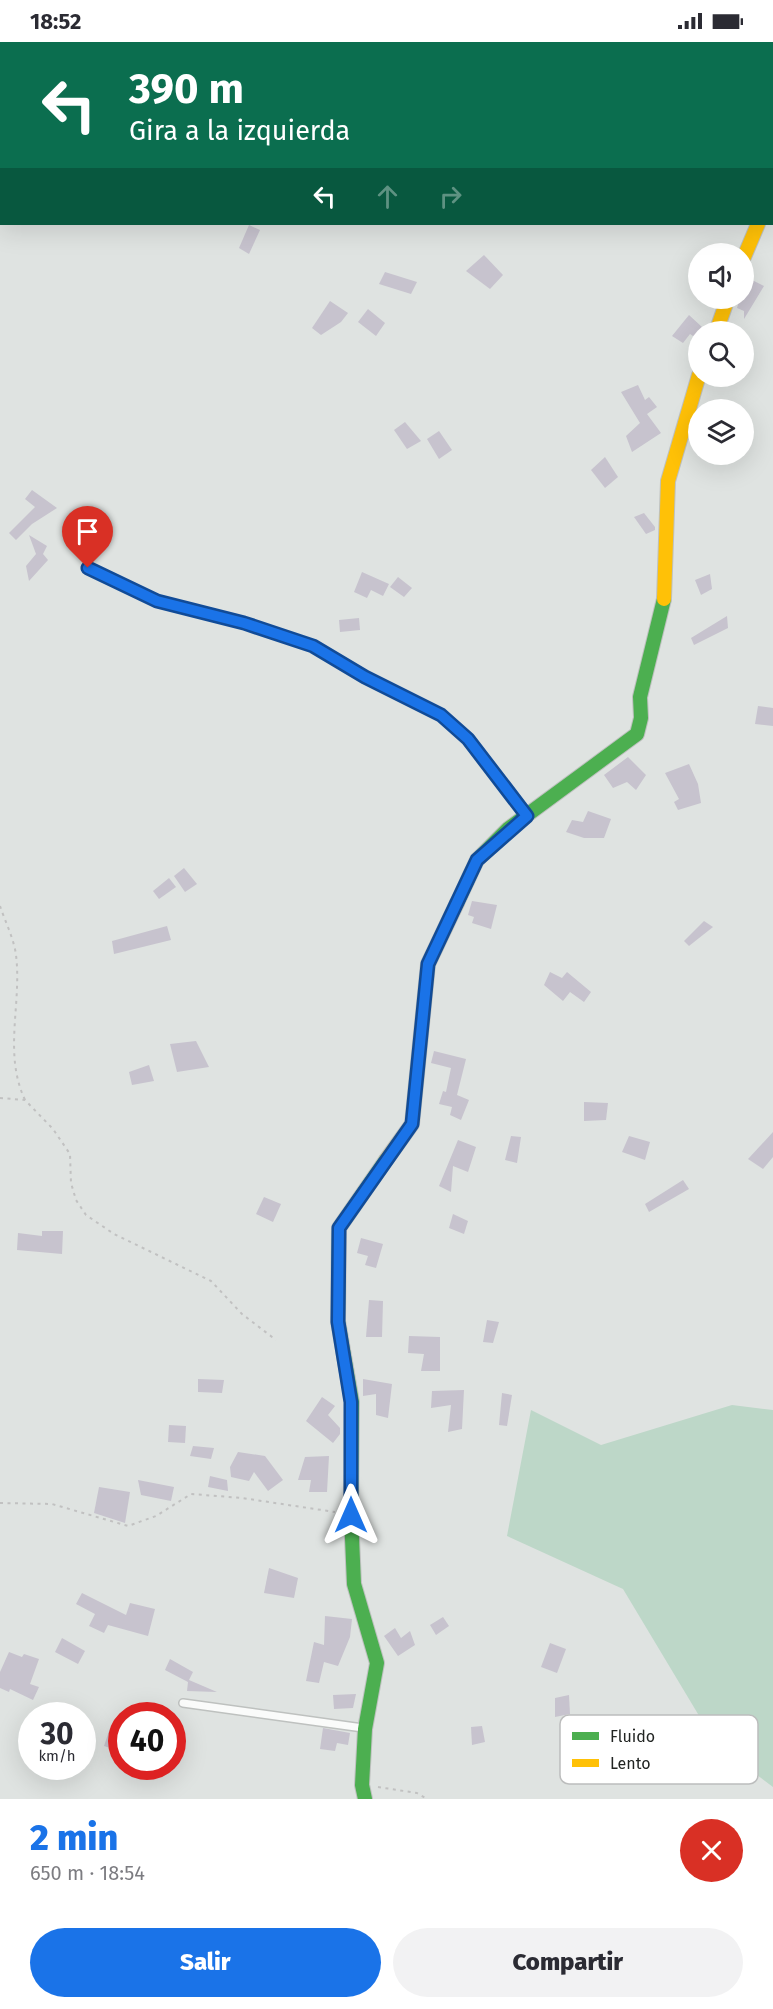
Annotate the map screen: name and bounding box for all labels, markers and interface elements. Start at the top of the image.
text: 18:52 [30,8,81,35]
text: 390 m [129,64,244,114]
icon: left [30,66,108,144]
text: Gira a la izquierda [129,115,350,147]
icon: left [308,180,341,213]
icon: ahead [371,180,404,213]
icon: right [434,180,467,213]
map controls [688,243,754,465]
button: sound [688,243,754,309]
button: search [688,321,754,387]
button: layers [688,399,754,465]
pin [62,506,113,568]
icon: arrive [71,515,104,548]
position arrow [319,1483,383,1547]
speed limit sign: 40 [108,1702,186,1780]
legend [560,1715,758,1784]
text: 30 [40,1716,74,1752]
text: Fluido [610,1727,655,1746]
text: km/h [38,1747,76,1765]
text: Lento [610,1754,651,1773]
text: 2 min [30,1816,118,1860]
button: close [680,1819,743,1882]
text: 650 m · 18:54 [30,1861,145,1885]
button: Salir [30,1928,381,1997]
button: Compartir [393,1928,743,1997]

